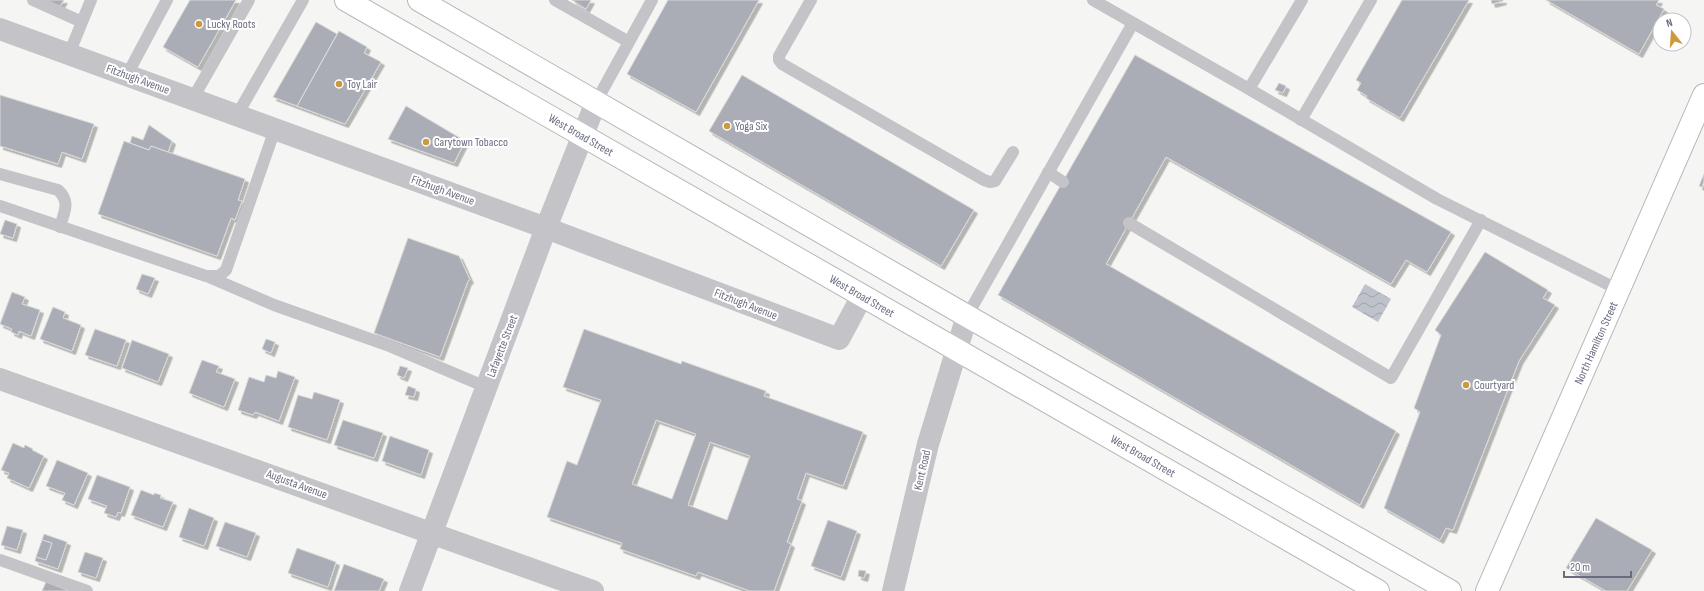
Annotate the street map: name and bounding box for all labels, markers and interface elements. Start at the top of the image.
north arrow [1652,12,1692,52]
text: N [1665,16,1674,30]
place label: Lucky Roots [207,17,256,32]
marker: Lucky Roots [194,19,204,29]
street label: Fitzhugh Avenue [104,61,172,98]
place label: Toy Lair [347,77,378,92]
marker: Toy Lair [334,79,344,89]
street label: West Broad Street [546,111,616,160]
place label: Yoga Six [735,119,768,134]
marker: Yoga Six [722,121,732,131]
place label: Carytown Tobacco [434,135,508,150]
marker: Carytown Tobacco [421,137,431,147]
street label: Fitzhugh Avenue [409,172,477,209]
street label: West Broad Street [827,272,897,321]
street label: Fitzhugh Avenue [712,286,780,323]
street label: North Hamilton Street [1571,299,1622,387]
street label: Lafayette Street [484,313,521,379]
place label: Courtyard [1474,378,1514,393]
marker: Courtyard [1461,380,1471,390]
street label: West Broad Street [1108,432,1178,481]
street label: Kent Road [911,449,934,492]
street label: Augusta Avenue [263,466,330,502]
scale bar [1564,553,1631,579]
text: 20 m [1570,560,1590,575]

